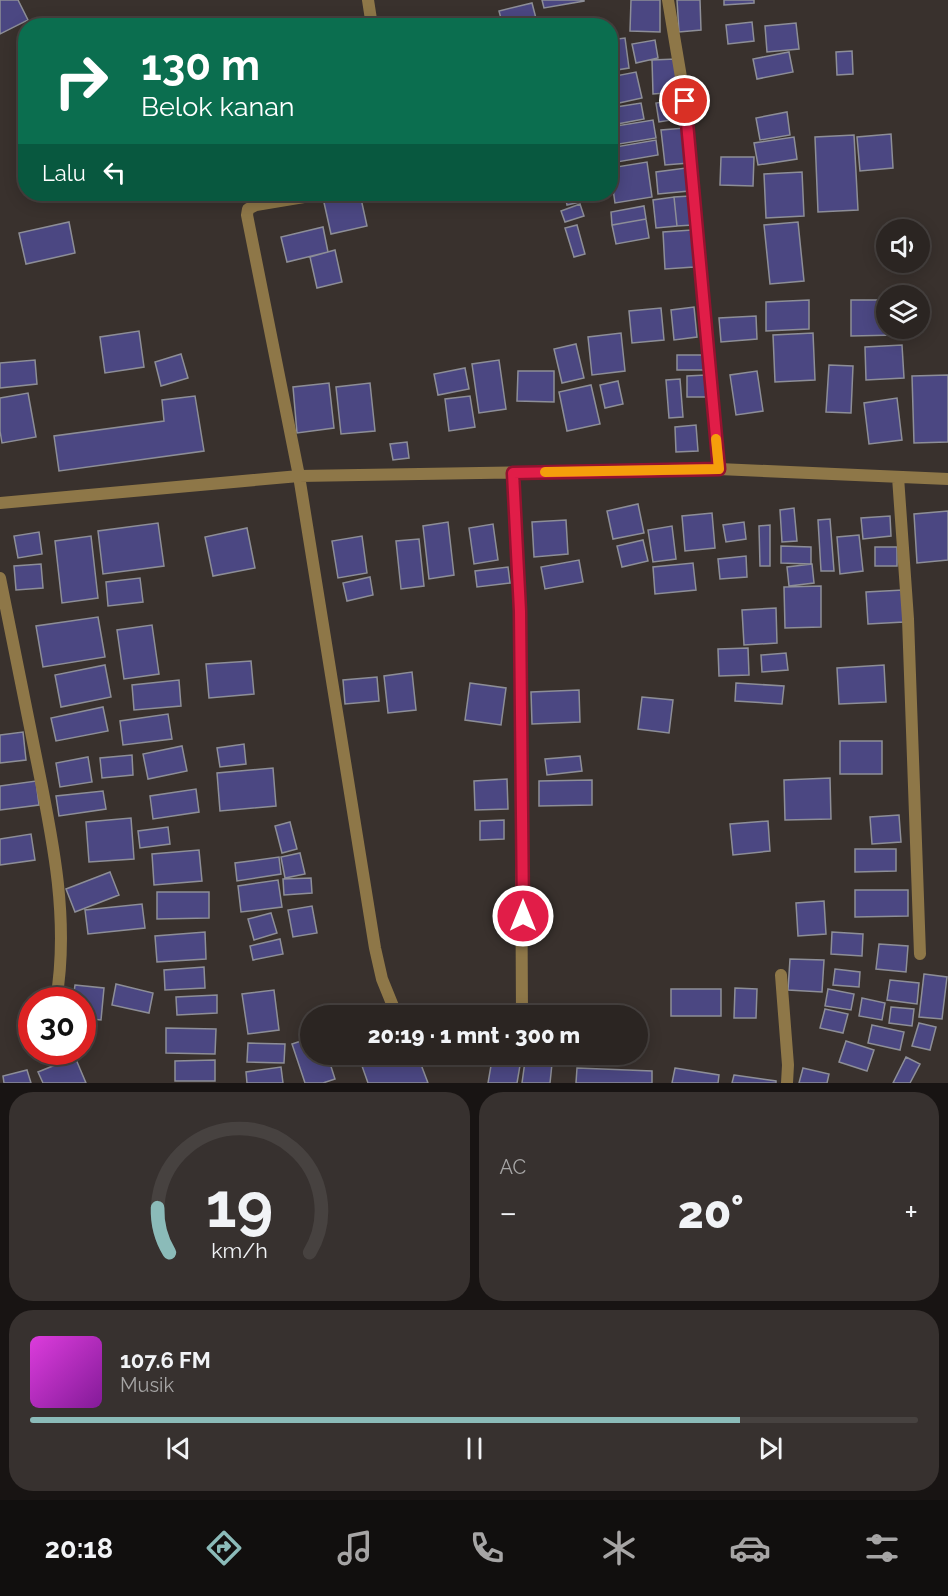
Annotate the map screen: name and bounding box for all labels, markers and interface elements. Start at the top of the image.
text: 130 m [141,41,260,90]
icon: right [42,42,120,120]
pin [659,75,710,126]
icon: arrive [668,84,701,117]
text: Belok kanan [141,91,295,122]
icon: left [98,156,131,189]
text: Lalu [42,160,86,186]
map controls [876,219,930,339]
button: sound [876,219,930,273]
button: layers [876,285,930,339]
position arrow [491,884,555,948]
speed limit sign: 30 [18,987,96,1065]
text: 20:19 · 1 mnt · 300 m [368,1022,580,1048]
text: AC [500,1155,526,1179]
text: 19 [205,1168,273,1242]
text: 20° [678,1186,744,1239]
text: − [500,1193,517,1232]
text: + [904,1193,918,1232]
text: km/h [211,1239,268,1264]
text: 107.6 FM [120,1347,211,1373]
text: Musik [120,1373,174,1397]
icon: previous [162,1432,195,1465]
icon: pause [458,1432,491,1465]
icon: next [754,1432,787,1465]
icon: directions [203,1527,245,1569]
icon: music [334,1527,376,1569]
icon: phone [466,1527,508,1569]
icon: climate [598,1527,640,1569]
icon: car [729,1527,771,1569]
icon: filters [861,1527,903,1569]
text: 20:18 [45,1533,113,1564]

